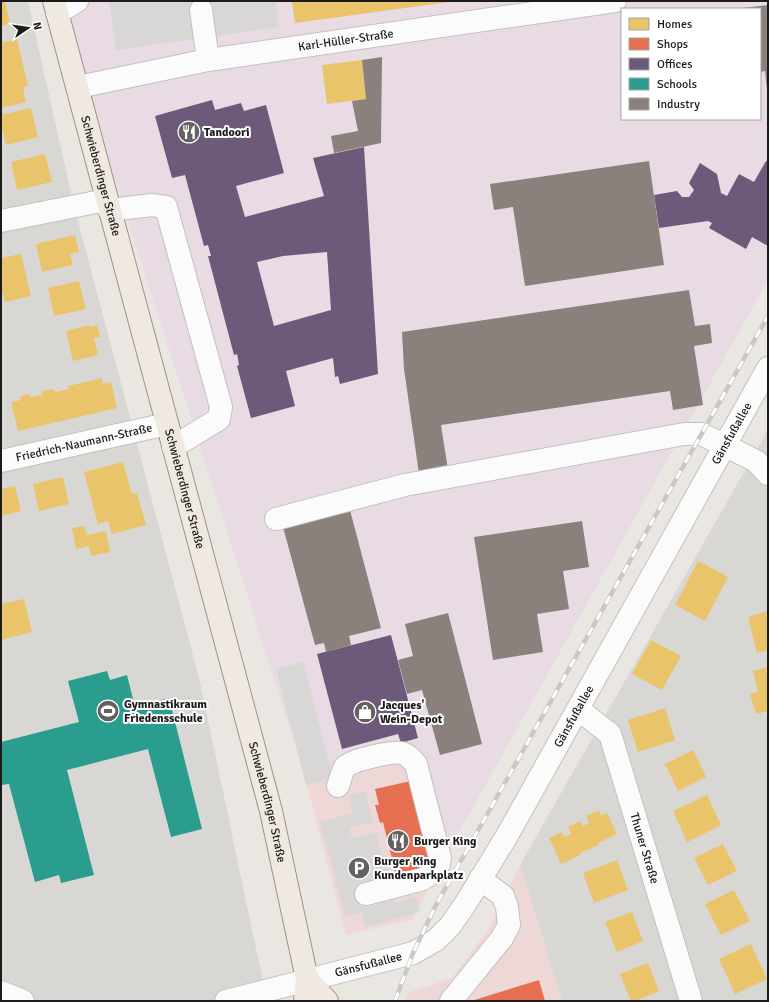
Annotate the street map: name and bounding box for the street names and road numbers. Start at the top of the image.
street label: Karl-Hüller-Straße [297,26,395,55]
street label: Schwieberdinger Straße [77,114,124,238]
street label: Gänsfußallee [709,400,755,467]
street label: Friedrich-Naumann-Straße [14,421,154,465]
street label: Schwieberdinger Straße [161,427,207,551]
street label: Gänsfußallee [551,683,597,750]
street label: Schwieberdinger Straße [245,740,289,864]
street label: Thuner Straße [626,811,662,886]
street label: Gänsfußallee [333,949,404,981]

